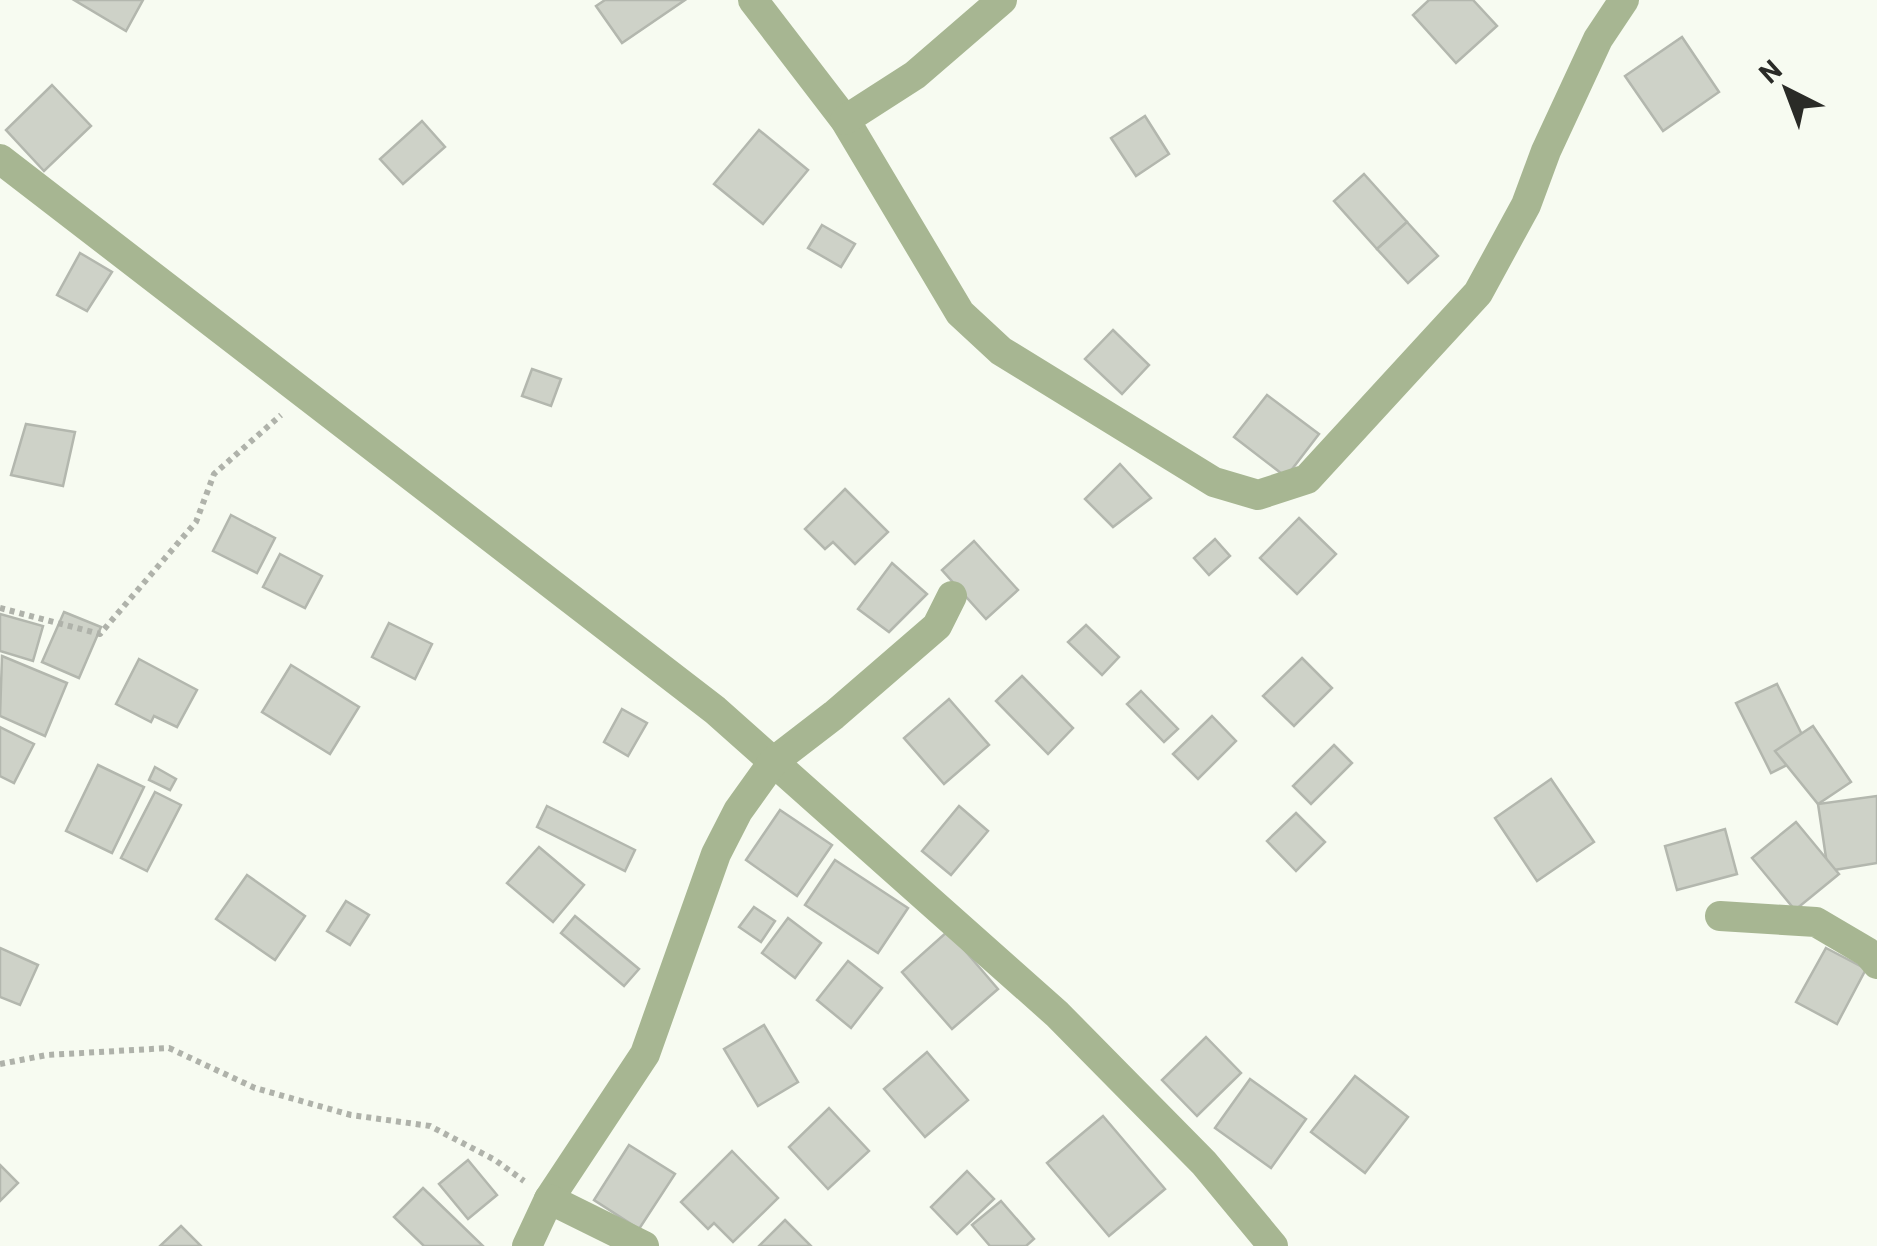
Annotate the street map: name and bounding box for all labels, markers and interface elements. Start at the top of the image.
north arrow [1737,40,1837,140]
text: N [1751,52,1788,90]

